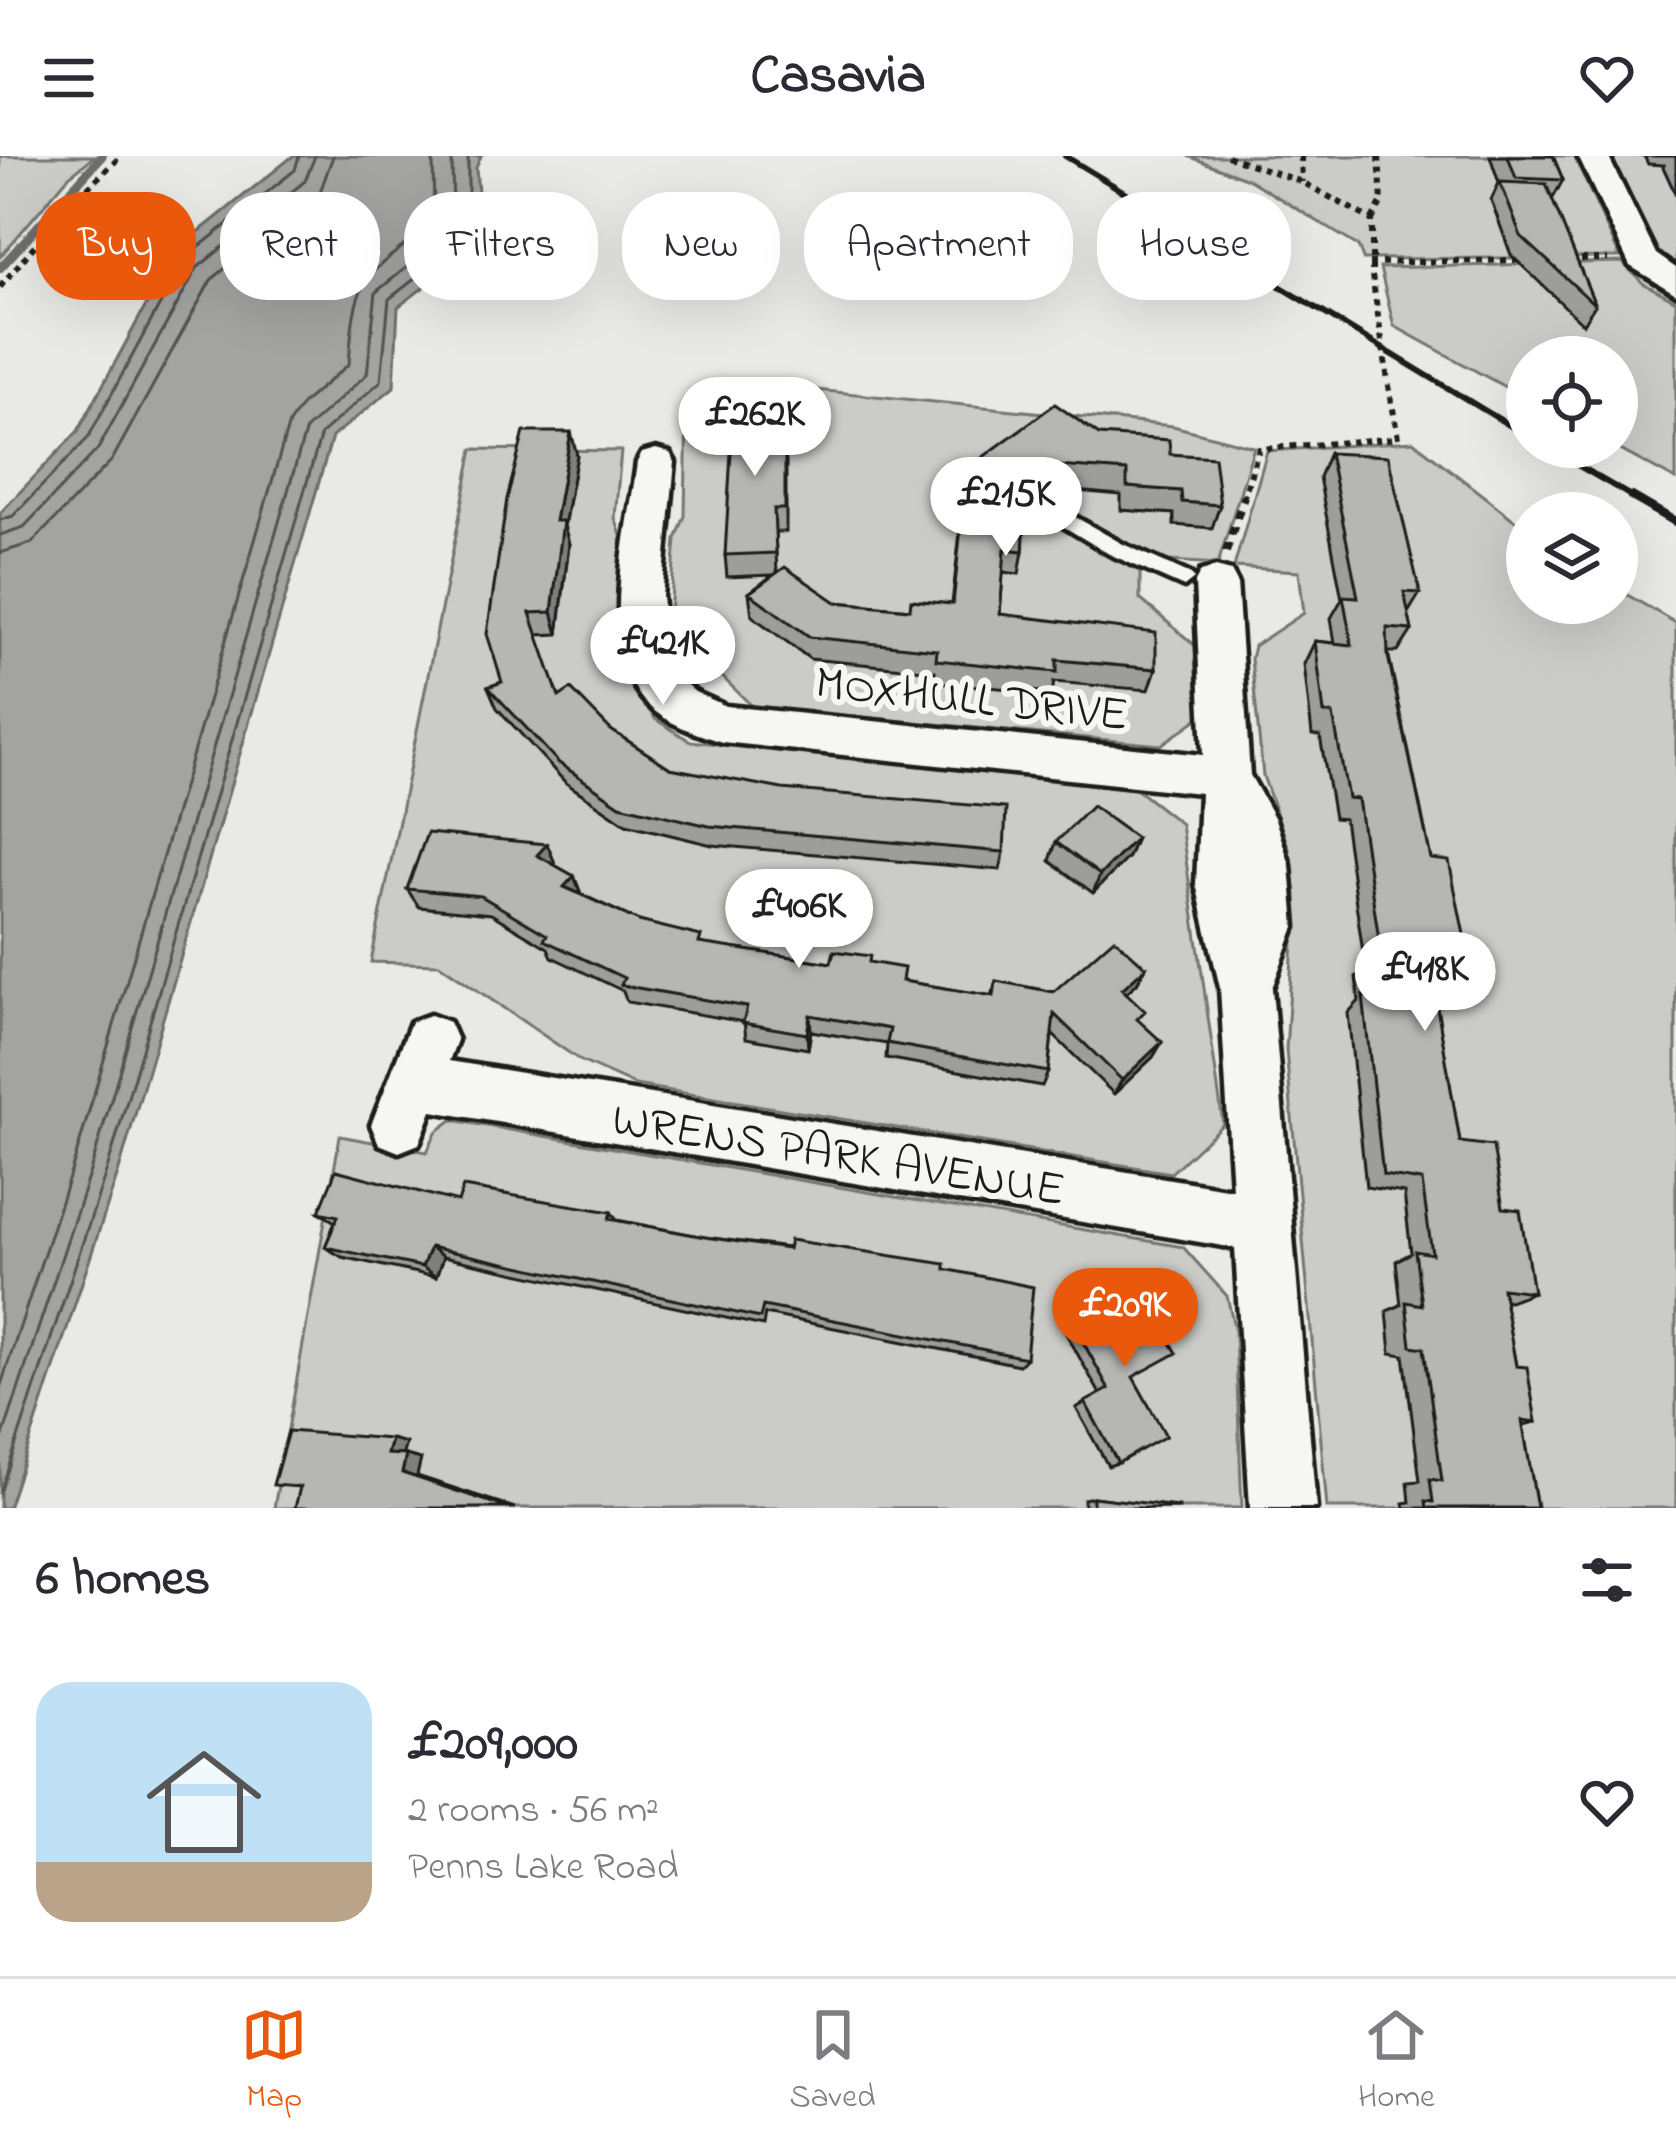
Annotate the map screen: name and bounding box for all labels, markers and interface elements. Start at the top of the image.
text: Casavia [750,39,926,117]
icon: menu [36,45,102,111]
icon: heart [1574,45,1640,111]
chip: Buy [36,192,196,300]
chip: Rent [220,192,380,300]
chip: Filters [404,192,598,300]
chip: New [622,192,780,300]
chip: Apartment [804,192,1073,300]
chip: House [1097,192,1291,300]
map controls [1506,336,1638,624]
button: locate [1506,336,1638,468]
pin: £262K [671,377,839,479]
text: £262K [705,387,805,444]
pin: £215K [922,457,1090,559]
text: £215K [957,467,1055,524]
button: layers [1506,492,1638,624]
pin: £421K [579,606,747,708]
text: £421K [617,616,709,673]
street label: MOXHULL DRIVE [812,650,1131,752]
pin: £406K [715,869,883,971]
text: £406K [752,879,846,936]
pin: £418K [1341,932,1509,1034]
text: £418K [1382,942,1468,999]
street label: WRENS PARK AVENUE [607,1087,1070,1227]
pin: £209K [1041,1268,1209,1370]
text: £209K [1079,1278,1171,1335]
text: 6 homes [36,1543,210,1618]
icon: filters [1574,1547,1640,1613]
text: £209,000 [408,1708,578,1783]
icon: home [132,1730,276,1874]
icon: heart [1574,1769,1640,1835]
text: 2 rooms · 56 m² [408,1783,659,1840]
text: Penns Lake Road [408,1840,678,1897]
tab: Map [241,2002,307,2122]
tab: Saved [790,2002,876,2122]
tab: Home [1358,2002,1435,2122]

